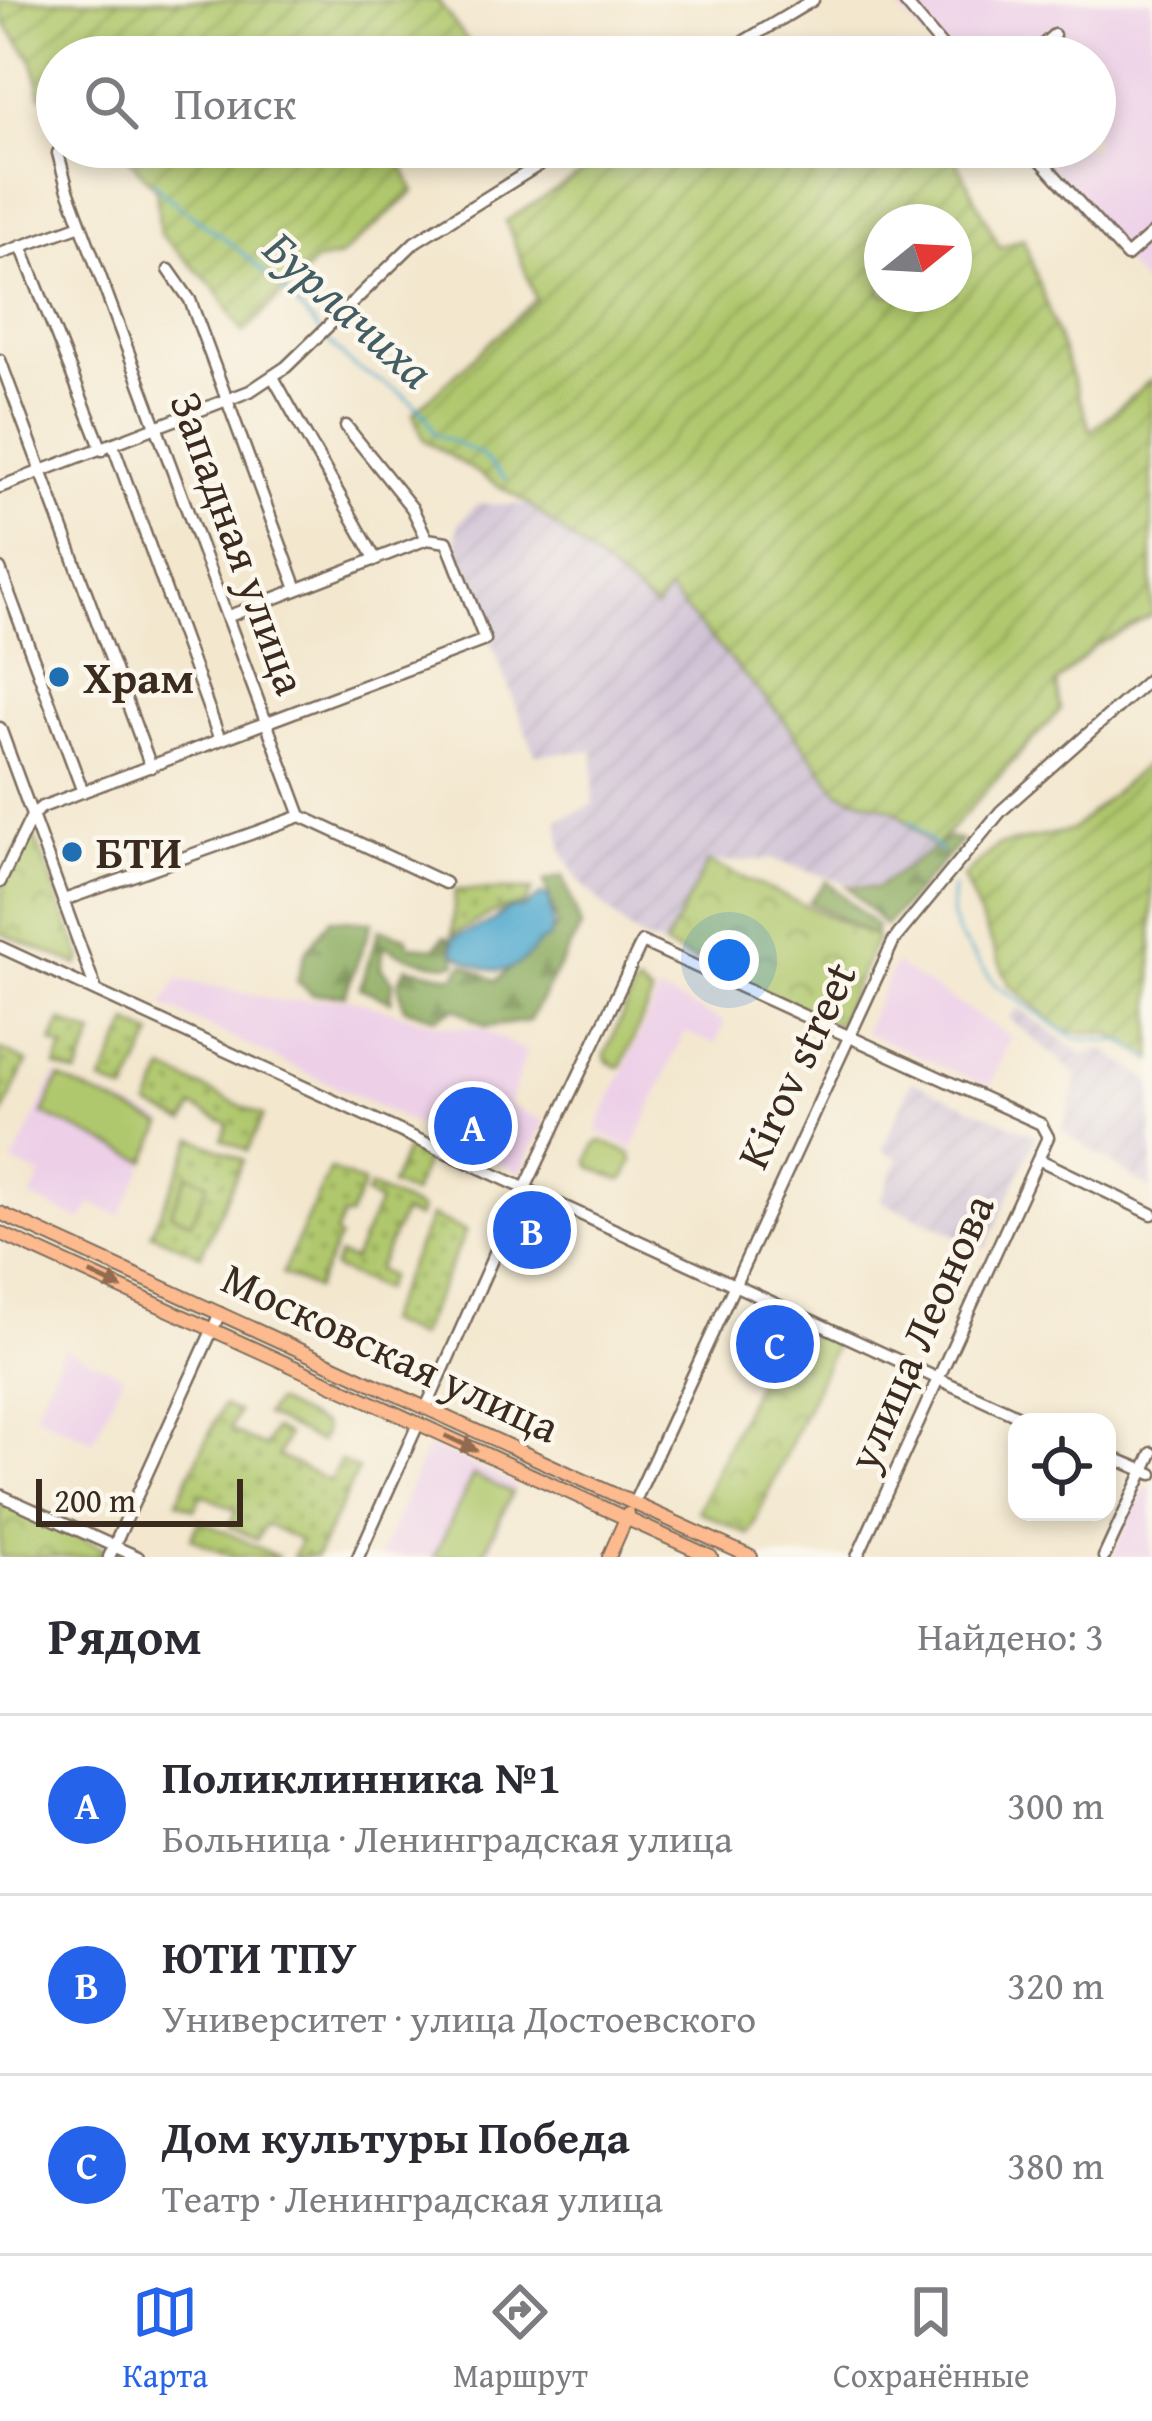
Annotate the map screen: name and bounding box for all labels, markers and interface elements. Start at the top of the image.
search box [36,36,1116,168]
icon: search [78,69,144,135]
text: Поиск [174,70,296,135]
north arrow [864,204,972,312]
water label: Бурлачиха [248,213,450,404]
street label: Западная улица [155,382,325,704]
place label: Храм [83,644,194,709]
marker: Храм [46,664,72,690]
place label: БТИ [96,819,182,884]
marker: БТИ [59,839,85,865]
your location [699,930,759,990]
street label: Kirov street [719,951,872,1179]
pin: A [434,1081,512,1171]
street label: улица Леонова [829,1183,1010,1481]
pin: B [493,1185,571,1275]
street label: Московская улица [212,1245,571,1459]
one-way arrow [89,1272,124,1292]
pin: C [736,1299,814,1389]
map controls [1008,1413,1116,1521]
button: locate [1008,1413,1116,1521]
one-way arrow [444,1433,479,1453]
scale bar [36,1473,243,1526]
text: 200 m [54,1476,136,1524]
text: Рядом [48,1598,202,1673]
text: Найдено: 3 [917,1607,1104,1664]
text: Поликлинника №1 [162,1744,561,1809]
text: A [75,1776,99,1833]
text: 300 m [1007,1776,1104,1833]
text: Больница · Ленинградская улица [162,1809,733,1866]
text: ЮТИ ТПУ [162,1924,356,1989]
text: B [75,1956,99,2013]
text: 320 m [1007,1956,1104,2013]
text: Университет · улица Достоевского [162,1989,756,2046]
text: Дом культуры Победа [162,2104,630,2169]
text: C [76,2136,98,2193]
text: 380 m [1007,2136,1104,2193]
text: Театр · Ленинградская улица [162,2169,663,2226]
tab: Карта [123,2279,208,2399]
tab: Маршрут [453,2279,588,2399]
tab: Сохранённые [833,2279,1030,2399]

